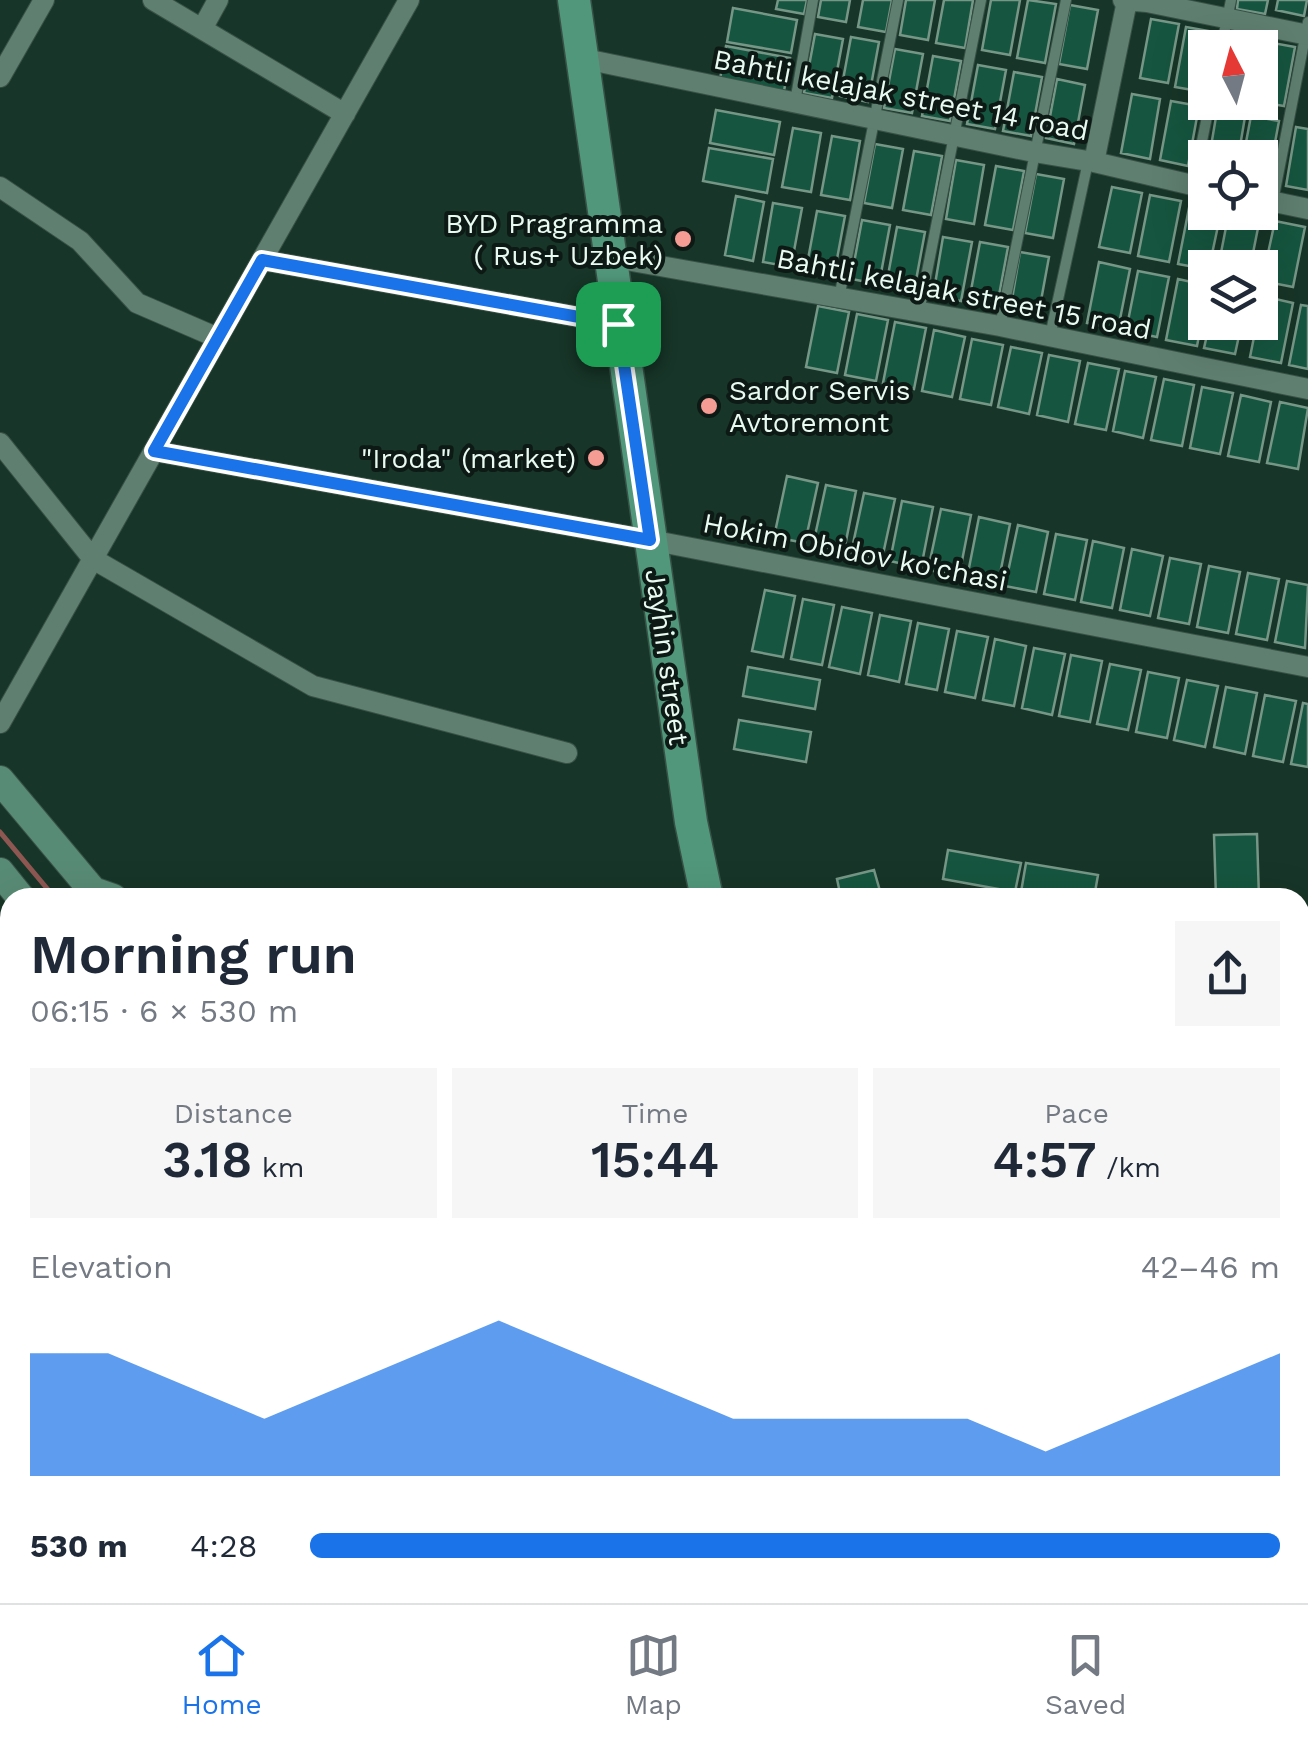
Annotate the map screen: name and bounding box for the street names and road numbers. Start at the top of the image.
street label: Bahtli kelajak street 14 road [711,42,1091,148]
street label: Bahtli kelajak street 15 road [774,241,1154,347]
street label: Hokim Obidov ko'chasi [700,506,1010,598]
street label: Jayhin street [638,567,696,747]

